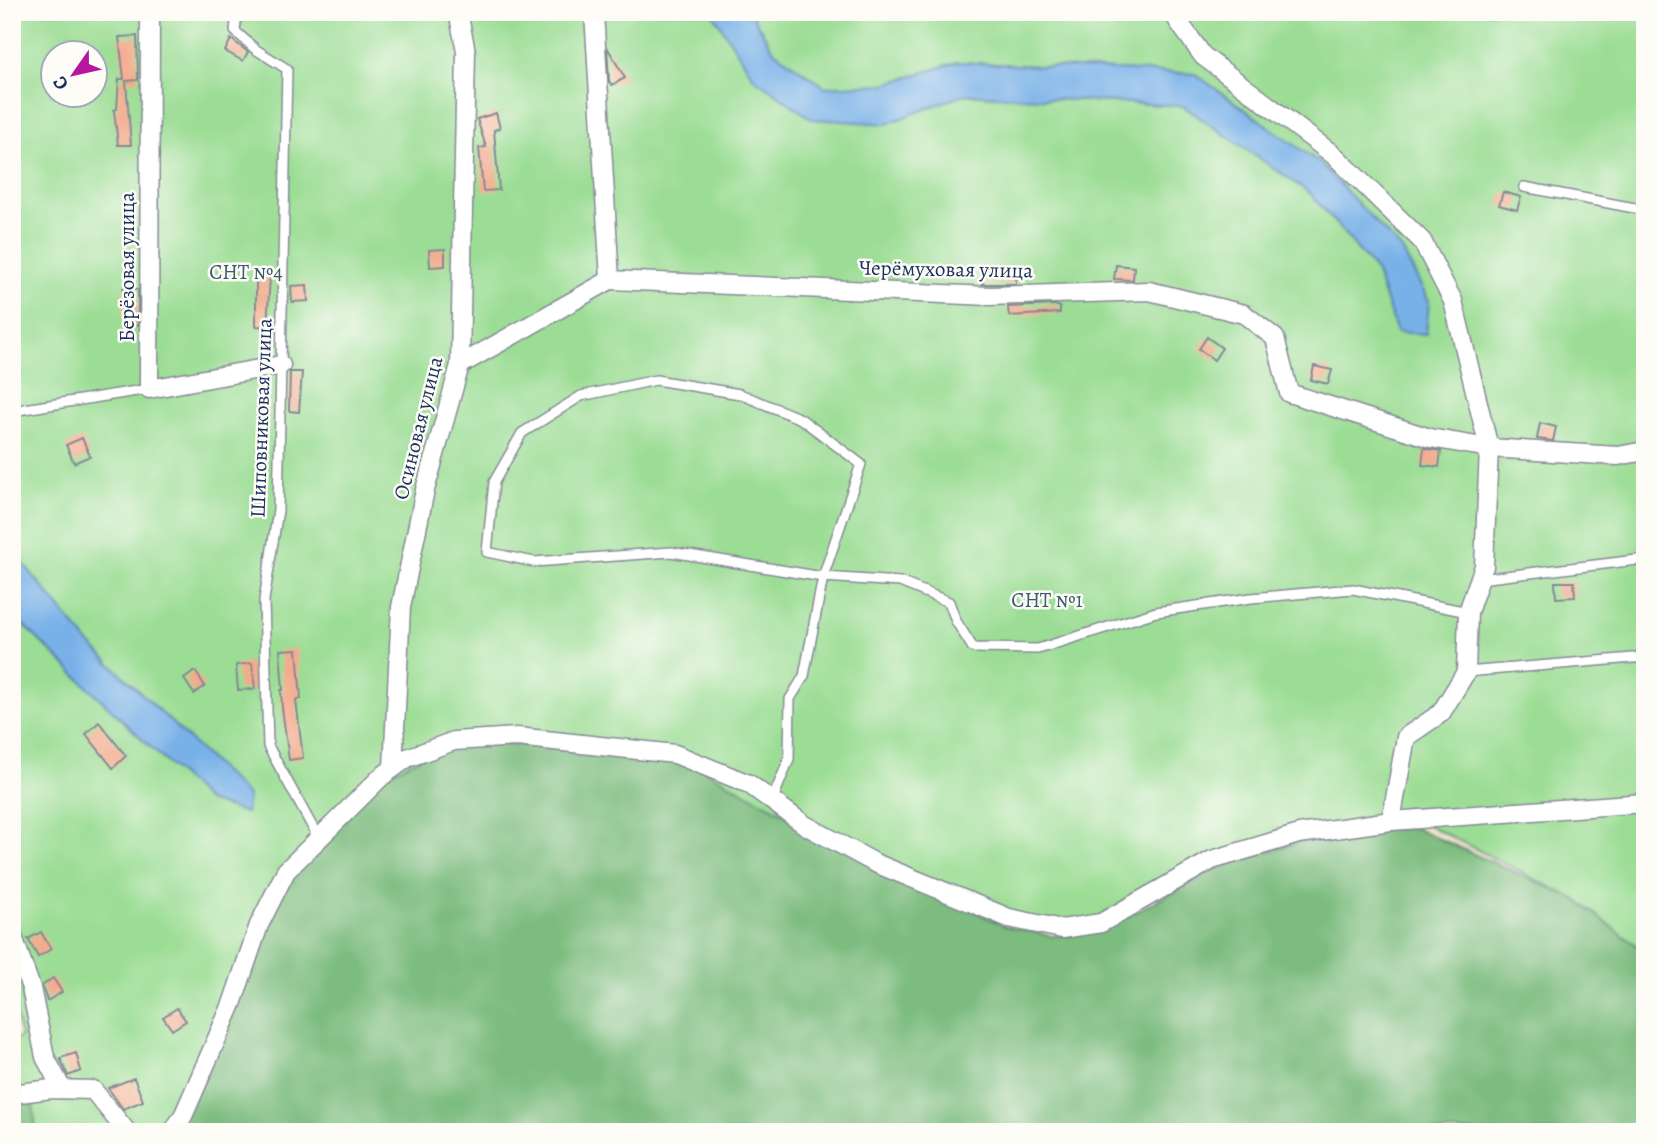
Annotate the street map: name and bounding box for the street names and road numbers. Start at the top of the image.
street label: Берёзовая улица [113,192,141,342]
street label: Черёмуховая улица [859,253,1034,285]
street label: Шиповниковая улица [244,317,278,519]
street label: Осиновая улица [387,353,449,502]

